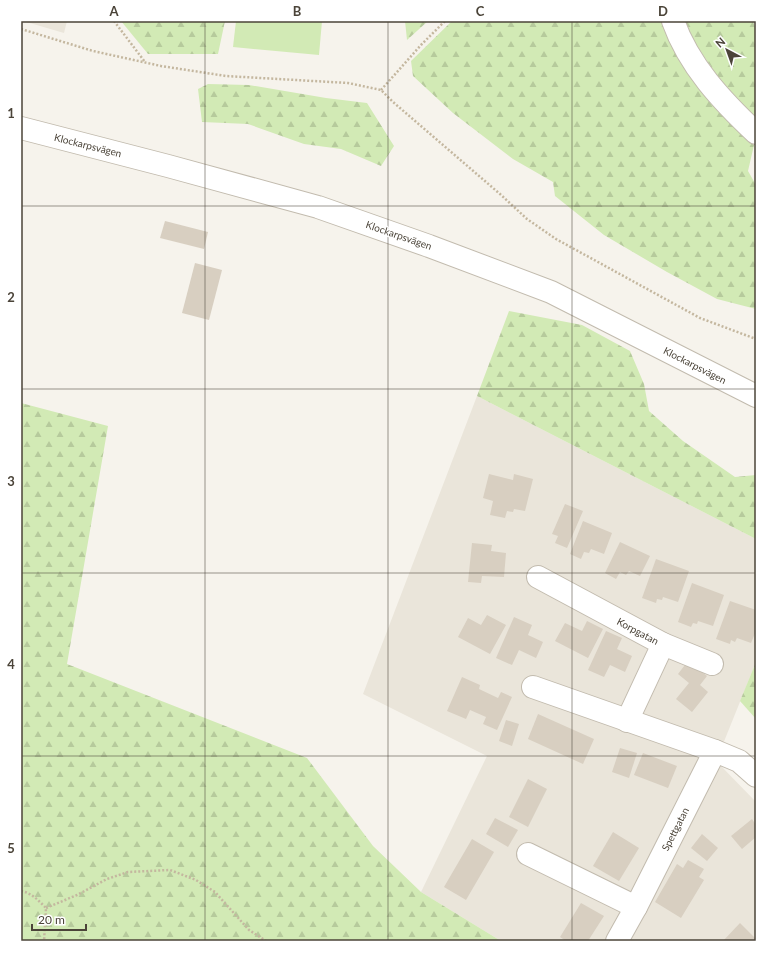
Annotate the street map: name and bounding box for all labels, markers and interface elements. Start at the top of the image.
text: A [108,3,119,19]
text: B [293,3,302,19]
text: C [476,3,485,19]
text: D [658,3,668,19]
north arrow [707,30,747,70]
text: N [713,34,728,50]
text: 1 [7,105,15,121]
street label: Klockarpsvägen [53,131,123,159]
street label: Klockarpsvägen [364,218,434,252]
text: 2 [7,289,15,305]
street label: Klockarpsvägen [662,344,728,386]
text: 3 [7,473,15,489]
street label: Korpgatan [615,615,661,647]
text: 4 [7,656,15,672]
street label: Spettgatan [659,805,691,853]
text: 5 [7,840,15,856]
scale bar [32,906,86,932]
text: 20 m [38,912,65,927]

